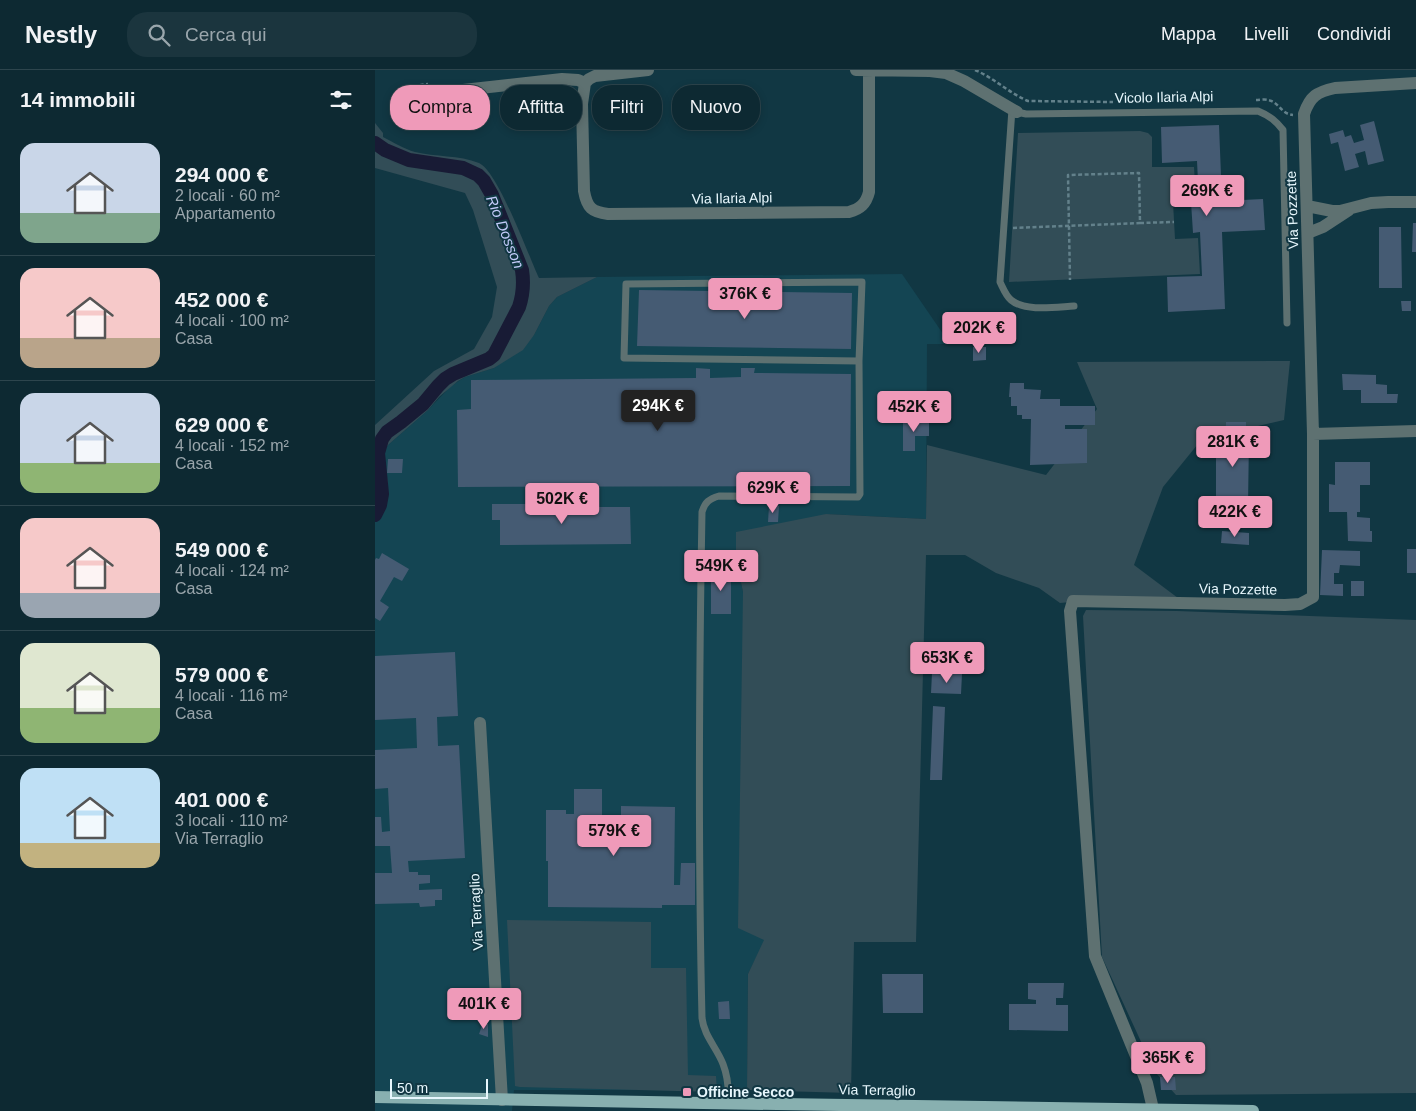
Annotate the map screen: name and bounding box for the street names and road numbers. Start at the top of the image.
street label: Vicolo Ilaria Alpi [1115,88,1213,106]
street label: Via Pozzette [1283,170,1301,249]
street label: Via Ilaria Alpi [692,189,772,207]
street label: Via Pozzette [1199,580,1278,598]
street label: Via Terraglio [466,873,486,951]
street label: Via Terraglio [838,1081,916,1099]

